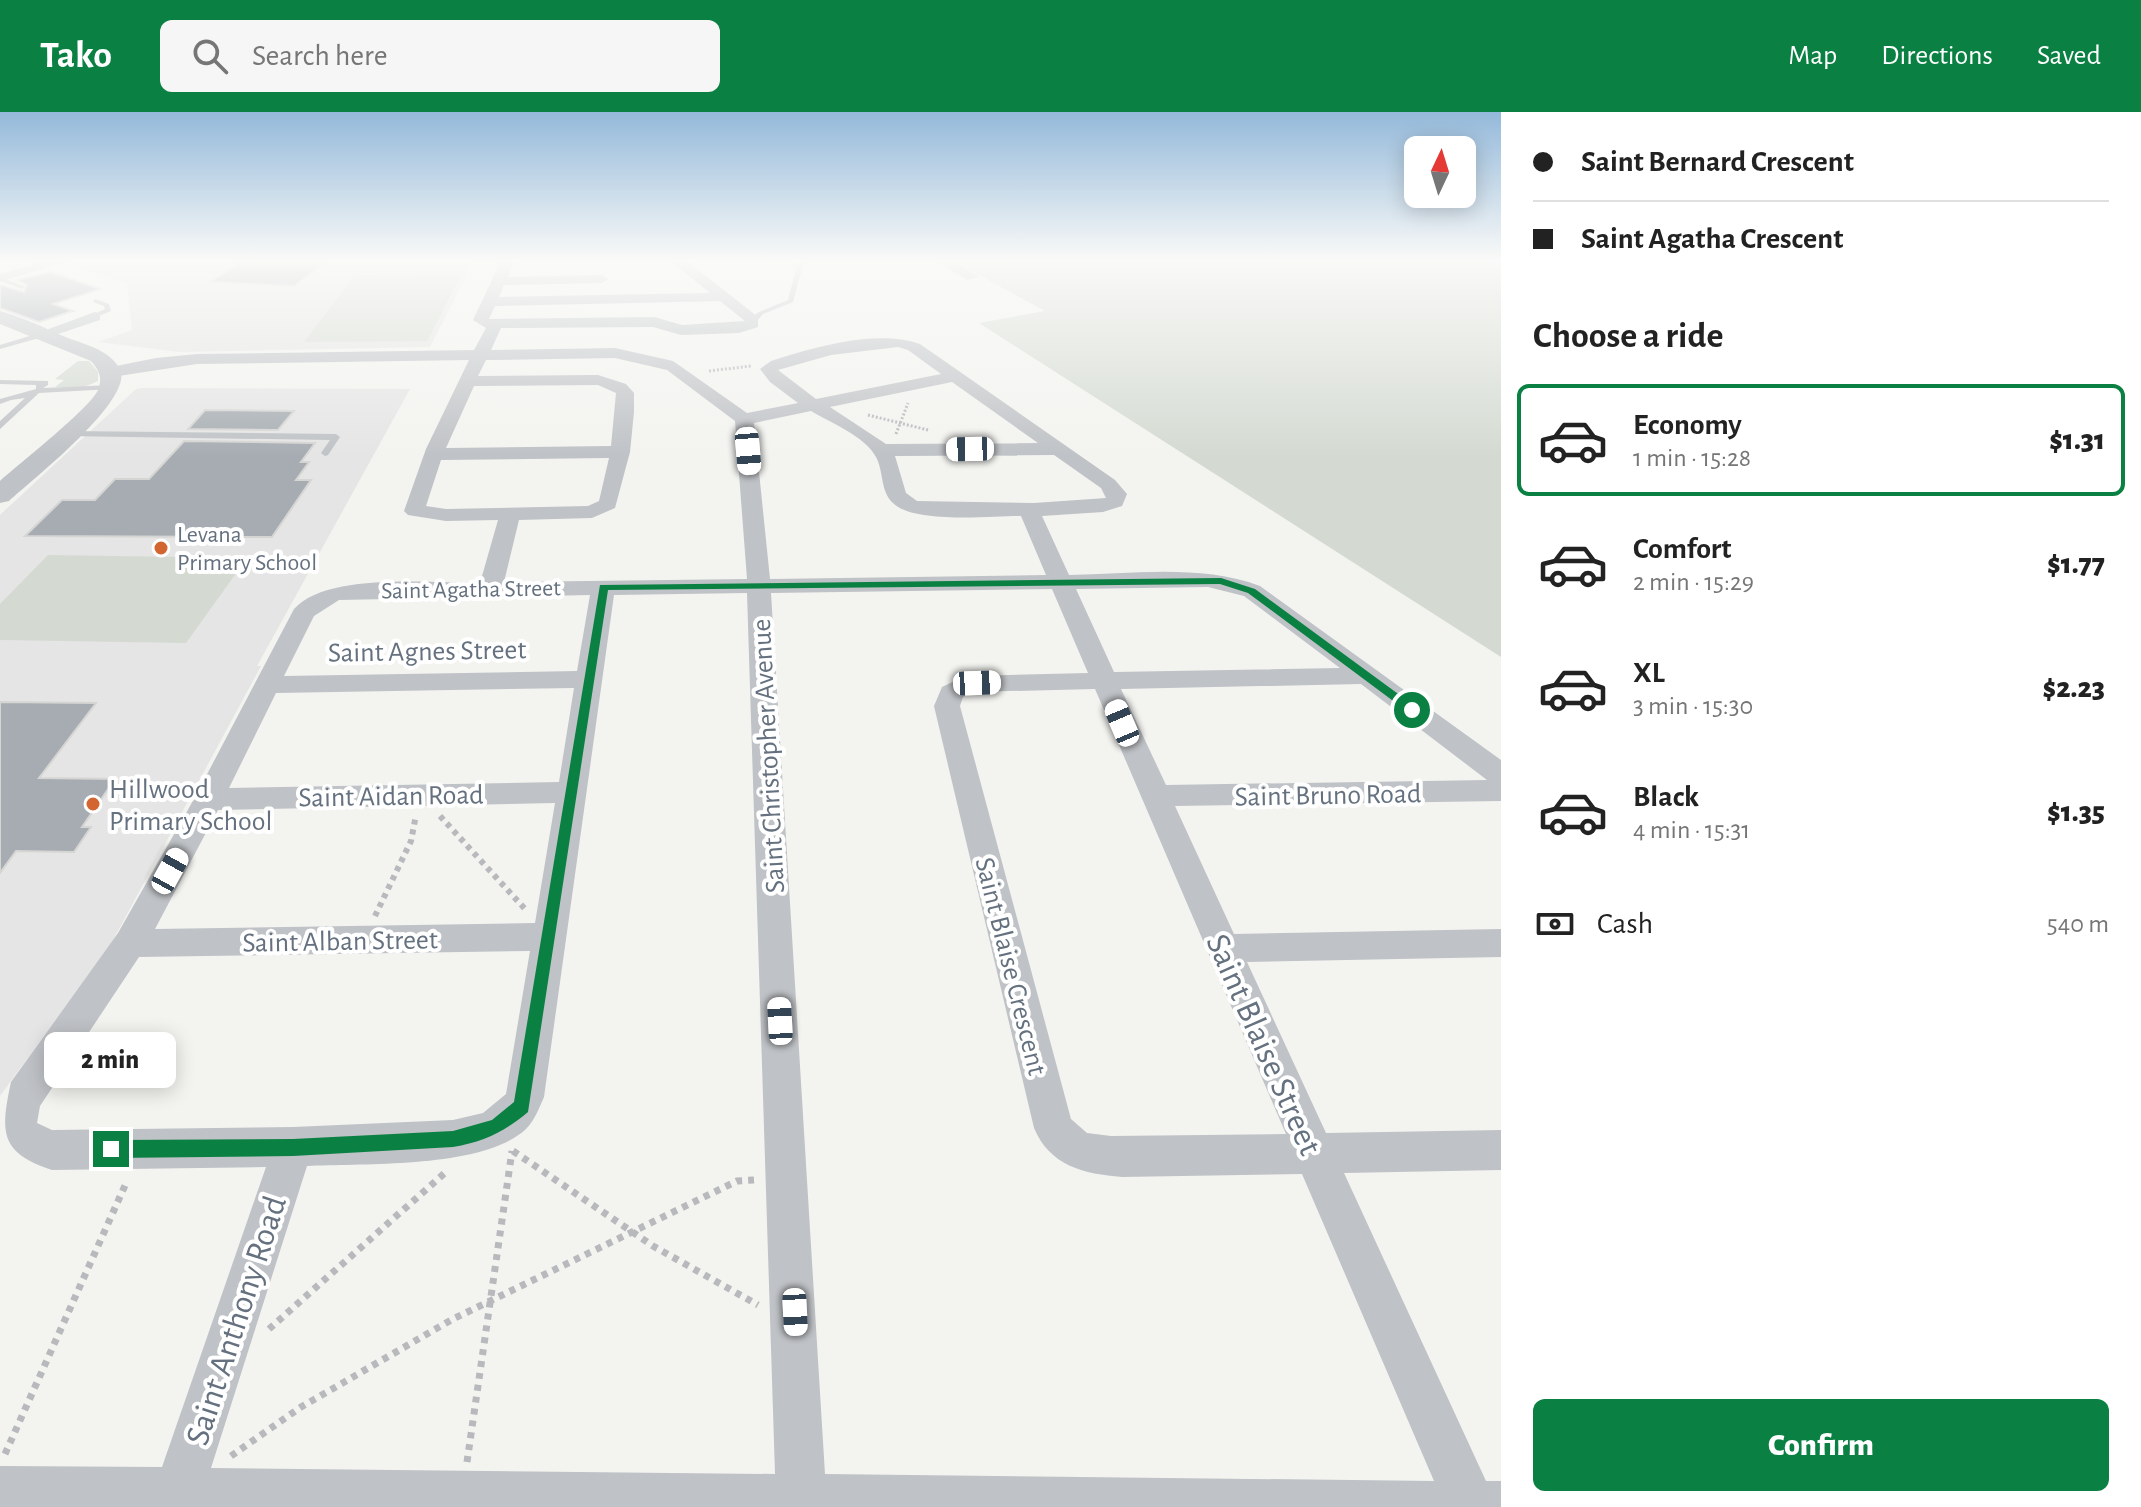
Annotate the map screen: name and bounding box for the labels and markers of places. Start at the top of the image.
place label: Levana Primary School [177,523,317,575]
marker: Levana Primary School [152,539,170,557]
place label: Hillwood Primary School [109,776,272,836]
marker: Hillwood Primary School [84,795,102,813]

